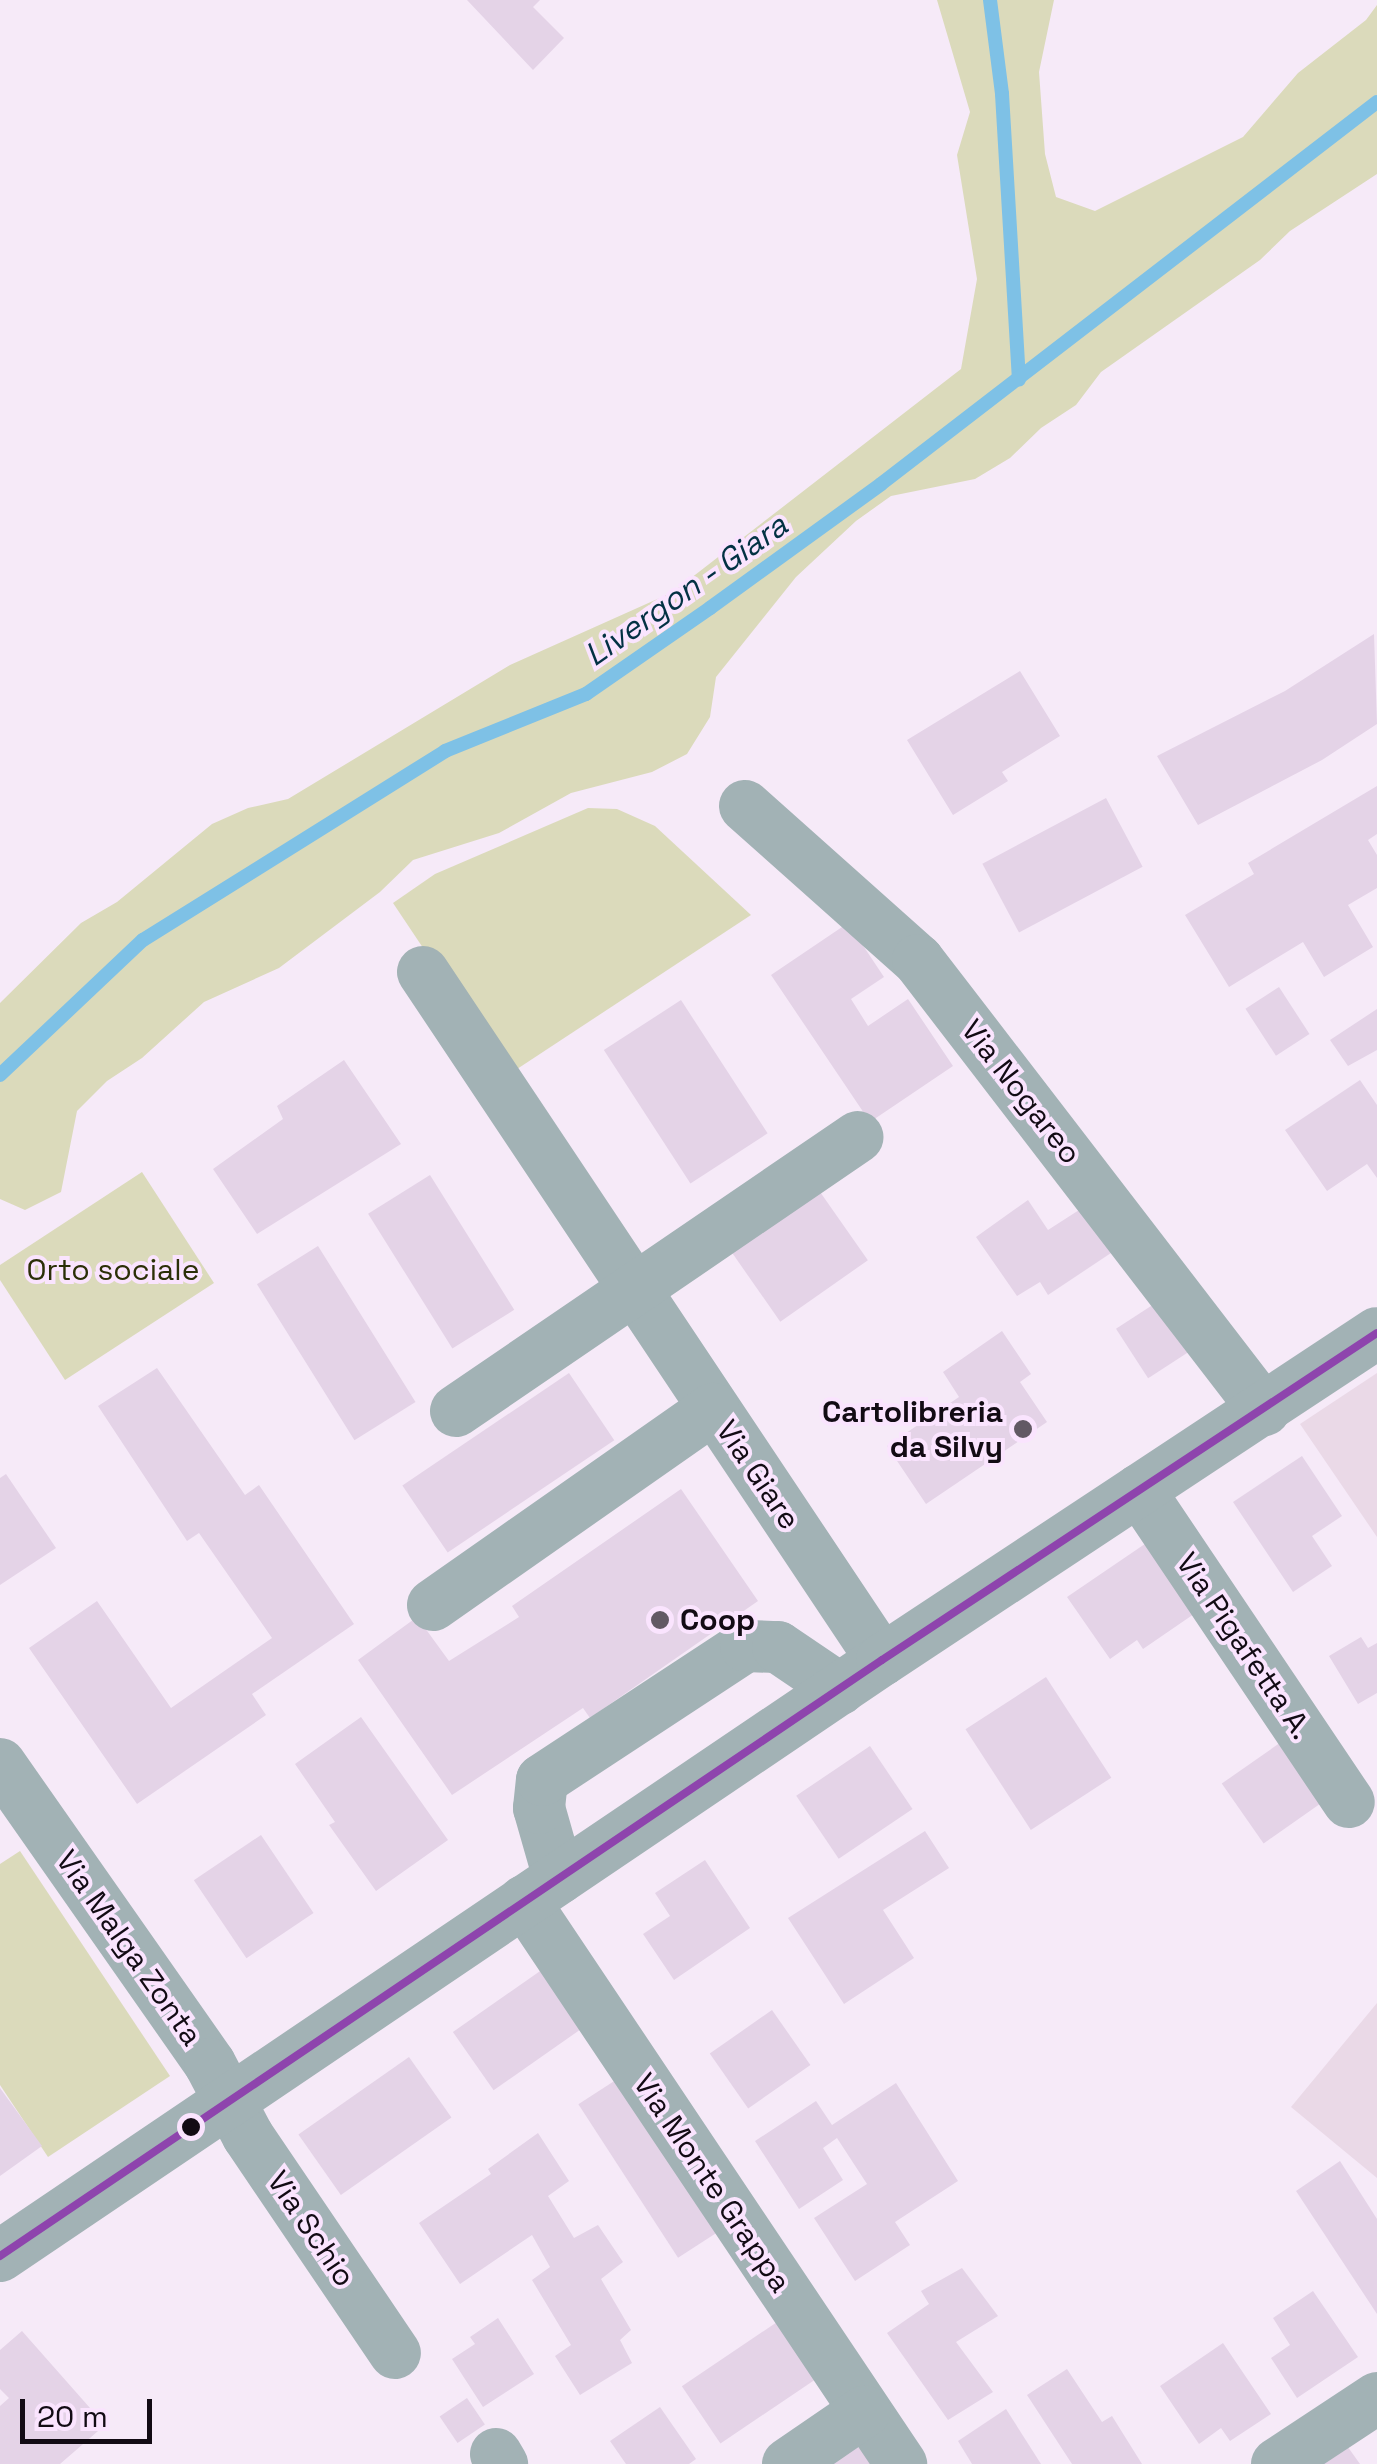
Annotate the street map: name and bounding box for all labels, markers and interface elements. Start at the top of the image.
water label: Livergon - Giara [576,505,796,675]
street label: Via Nogareo [954,1013,1088,1171]
park label: Orto sociale [27,1252,199,1288]
place label: Cartolibreria da Silvy [822,1394,1003,1464]
street label: Via Giare [708,1414,808,1536]
marker: Cartolibreria da Silvy [1012,1418,1034,1440]
street label: Via Pigafetta A. [1168,1546,1320,1746]
place label: Coop [680,1602,755,1638]
marker: Coop [649,1609,671,1631]
street label: Via Malga Zonta [48,1843,210,2053]
street label: Via Monte Grappa [626,2067,798,2299]
unlabelled marker [181,2117,201,2137]
street label: Via Schio [259,2164,363,2294]
scale bar [25,2379,158,2441]
text: 20 m [37,2397,108,2436]

